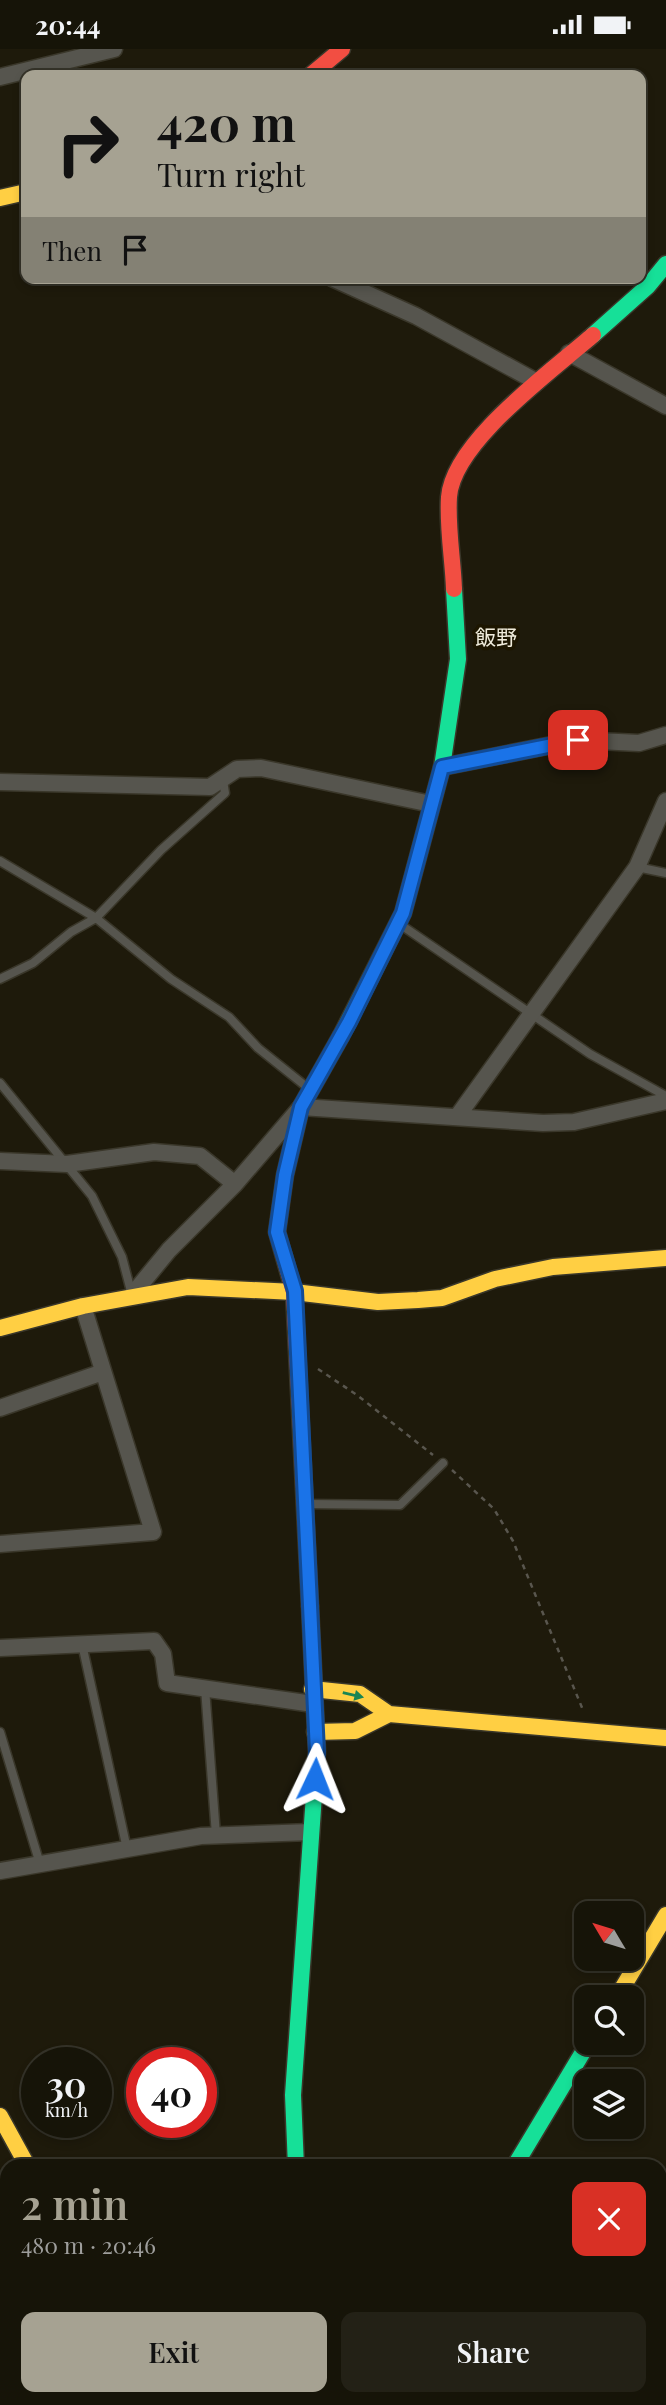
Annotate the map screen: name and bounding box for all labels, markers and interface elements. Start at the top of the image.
text: 20:44 [35,7,100,42]
text: 420 m [157,89,296,154]
icon: right [42,98,133,189]
text: Turn right [157,152,305,195]
icon: arrive [116,231,154,269]
text: Then [42,233,102,268]
district label: 飯野 [475,622,517,650]
pin [548,710,608,770]
icon: arrive [559,721,597,759]
one-way arrow [343,1689,365,1700]
position arrow [278,1742,352,1816]
north arrow [574,1901,644,1971]
map controls [574,1901,644,2139]
button: search [574,1985,644,2055]
speed limit sign: 40 [126,2047,217,2138]
text: 30 [47,2060,86,2107]
button: layers [574,2069,644,2139]
text: km/h [45,2098,88,2122]
text: 2 min [21,2175,128,2231]
button: close [572,2182,646,2256]
text: 480 m · 20:46 [21,2229,156,2260]
button: Exit [21,2312,327,2392]
button: Share [341,2312,646,2392]

